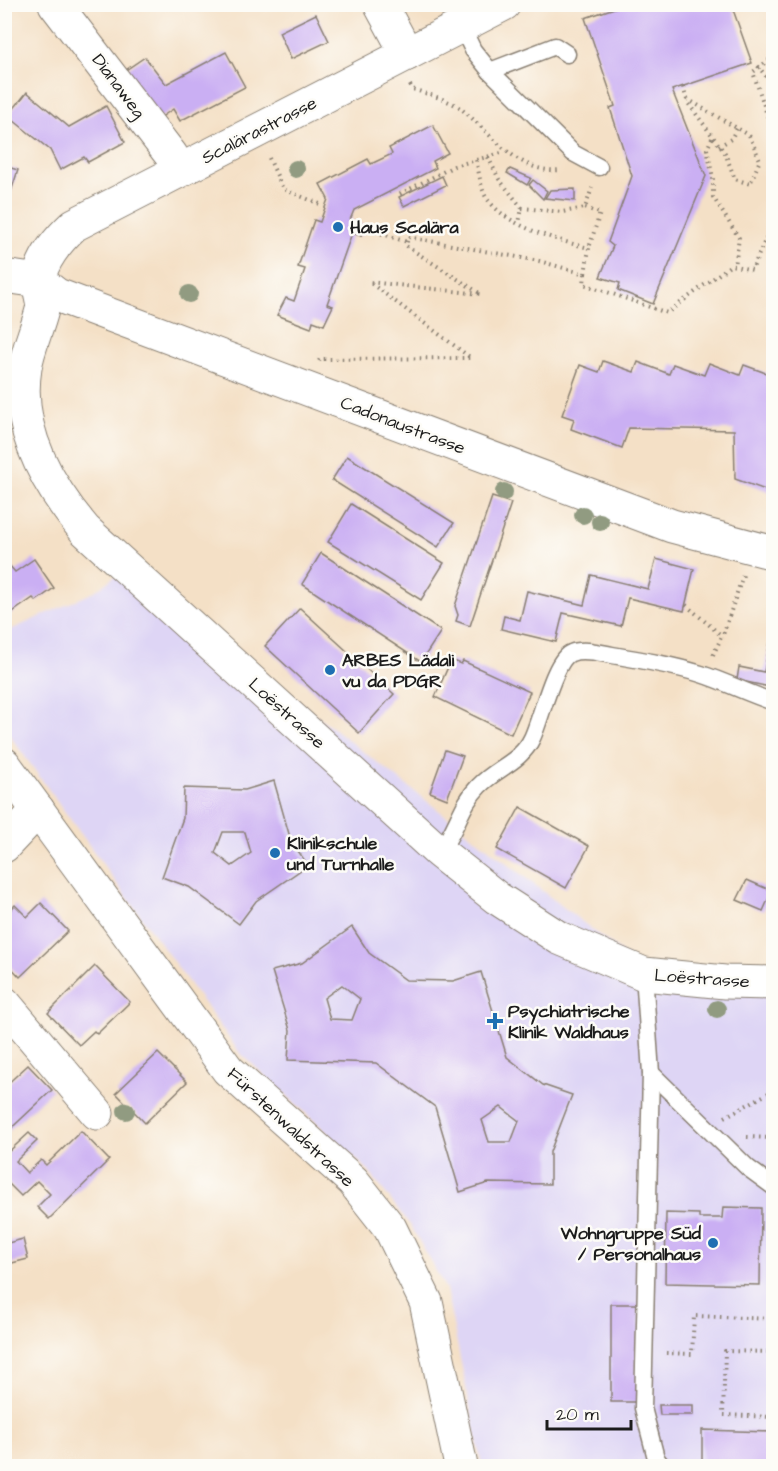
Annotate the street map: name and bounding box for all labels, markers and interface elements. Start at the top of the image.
street label: Dianaweg [85,49,151,124]
street label: Scalärastrasse [197,90,321,170]
place label: Haus Scalära [350,215,459,240]
marker: Haus Scalära [331,220,345,234]
street label: Cadonaustrasse [337,390,469,461]
place label: ARBES Lädali vu da PDGR [342,648,454,694]
marker: ARBES Lädali vu da PDGR [323,663,337,677]
street label: Loëstrasse [243,672,331,755]
place label: Klinikschule und Turnhalle [286,831,395,877]
marker: Klinikschule und Turnhalle [268,846,282,860]
street label: Loëstrasse [653,963,751,994]
place label: Psychiatrische Klinik Waldhaus [508,999,630,1045]
marker: Psychiatrische Klinik Waldhaus [486,1012,504,1030]
street label: Fürstenwaldstrasse [222,1062,360,1193]
place label: Wohngruppe Süd / Personalhaus [560,1221,702,1267]
marker: Wohngruppe Süd / Personalhaus [706,1236,720,1250]
scale bar [547,1393,631,1431]
text: 20 m [556,1402,599,1427]

